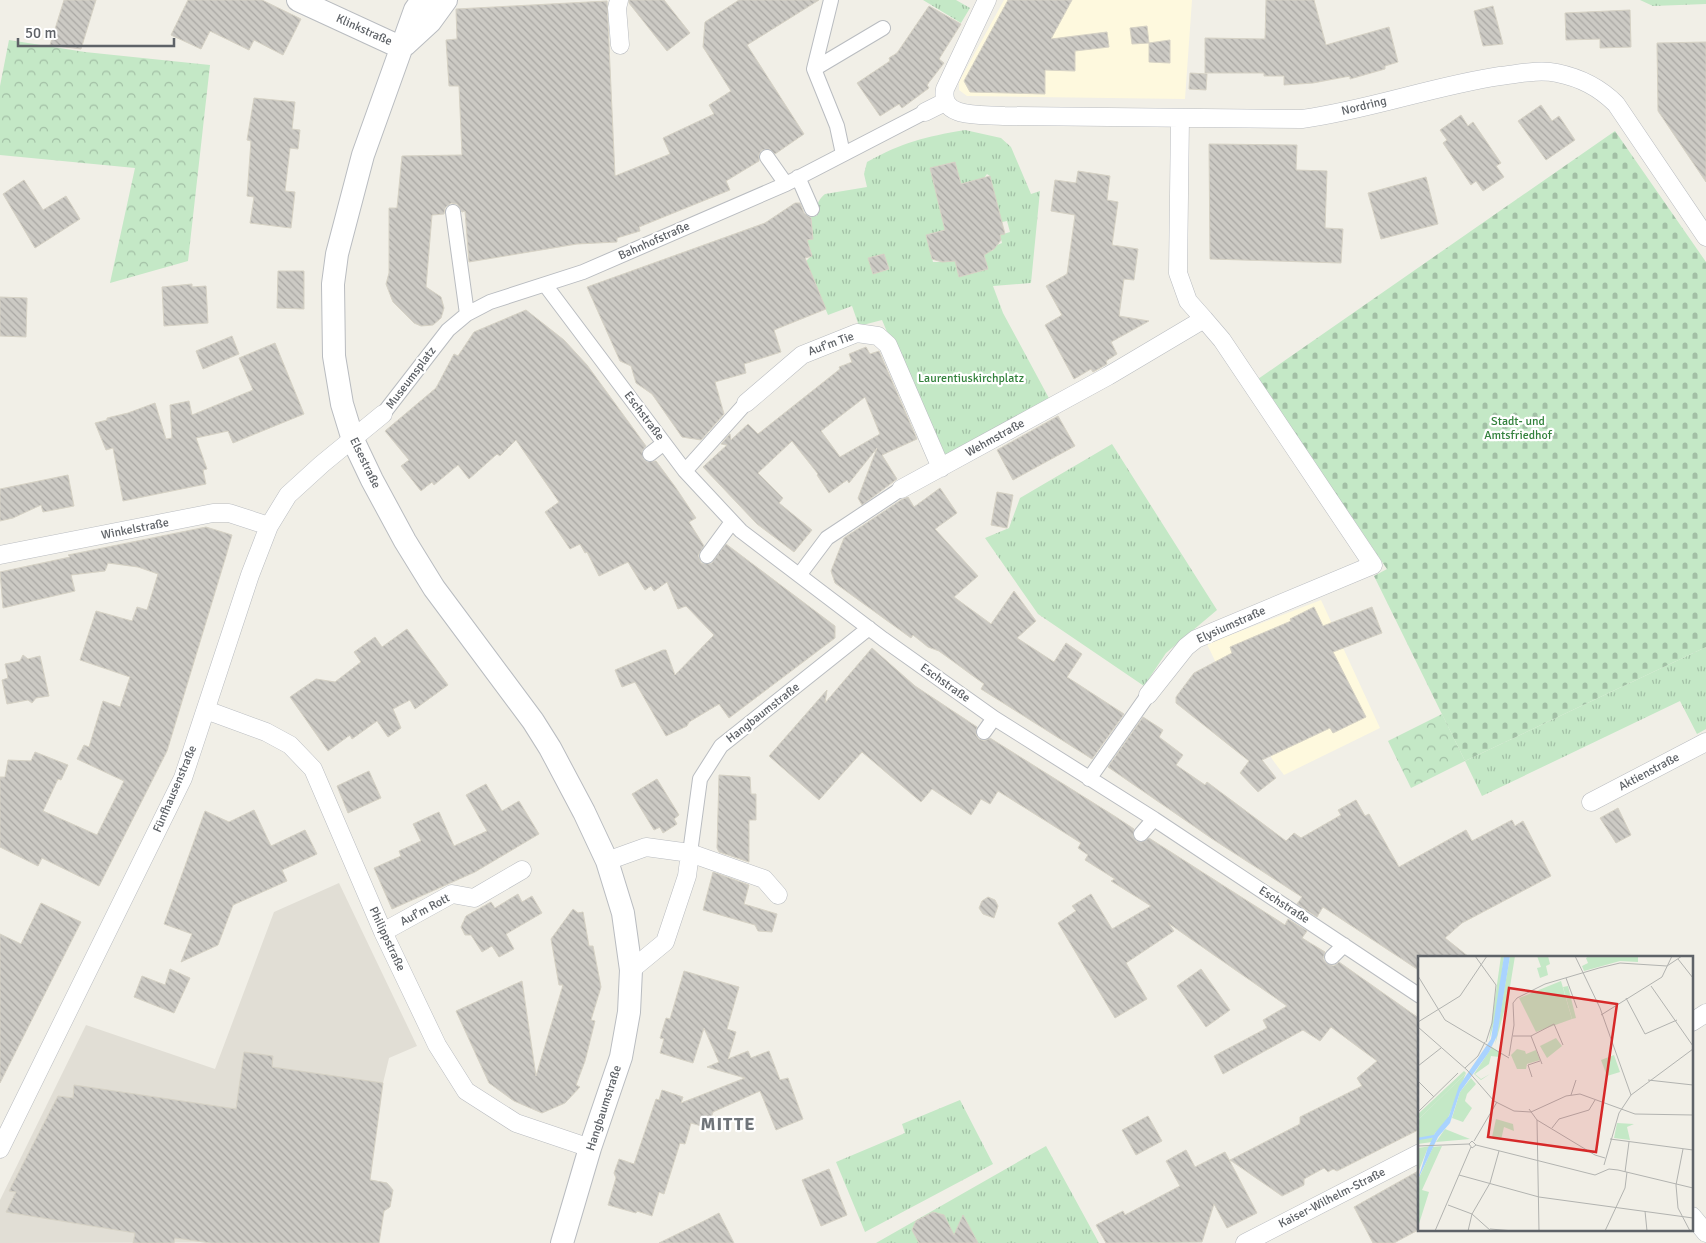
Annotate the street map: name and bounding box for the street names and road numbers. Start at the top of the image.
street label: Klinkstraße [334,11,394,49]
street label: Nordring [1340,93,1388,119]
street label: Bahnhofstraße [616,219,692,263]
street label: Auf'm Tie [806,329,856,359]
street label: Museumsplatz [383,344,439,412]
street label: Eschstraße [621,388,667,444]
street label: Wehmstraße [963,416,1027,460]
street label: Elsestraße [346,435,384,491]
street label: Winkelstraße [100,515,170,543]
street label: Elysiumstraße [1194,603,1268,647]
street label: Eschstraße [917,660,973,706]
street label: Hangbaumstraße [723,680,803,746]
street label: Fünfhausenstraße [150,743,200,835]
street label: Aktienstraße [1616,750,1682,794]
street label: Eschstraße [1256,883,1312,927]
street label: Auf'm Rott [398,891,452,929]
street label: Philippstraße [366,904,408,974]
street label: Hangbaumstraße [583,1063,625,1153]
street label: Kaiser-Wilhelm-Straße [1276,1165,1388,1231]

